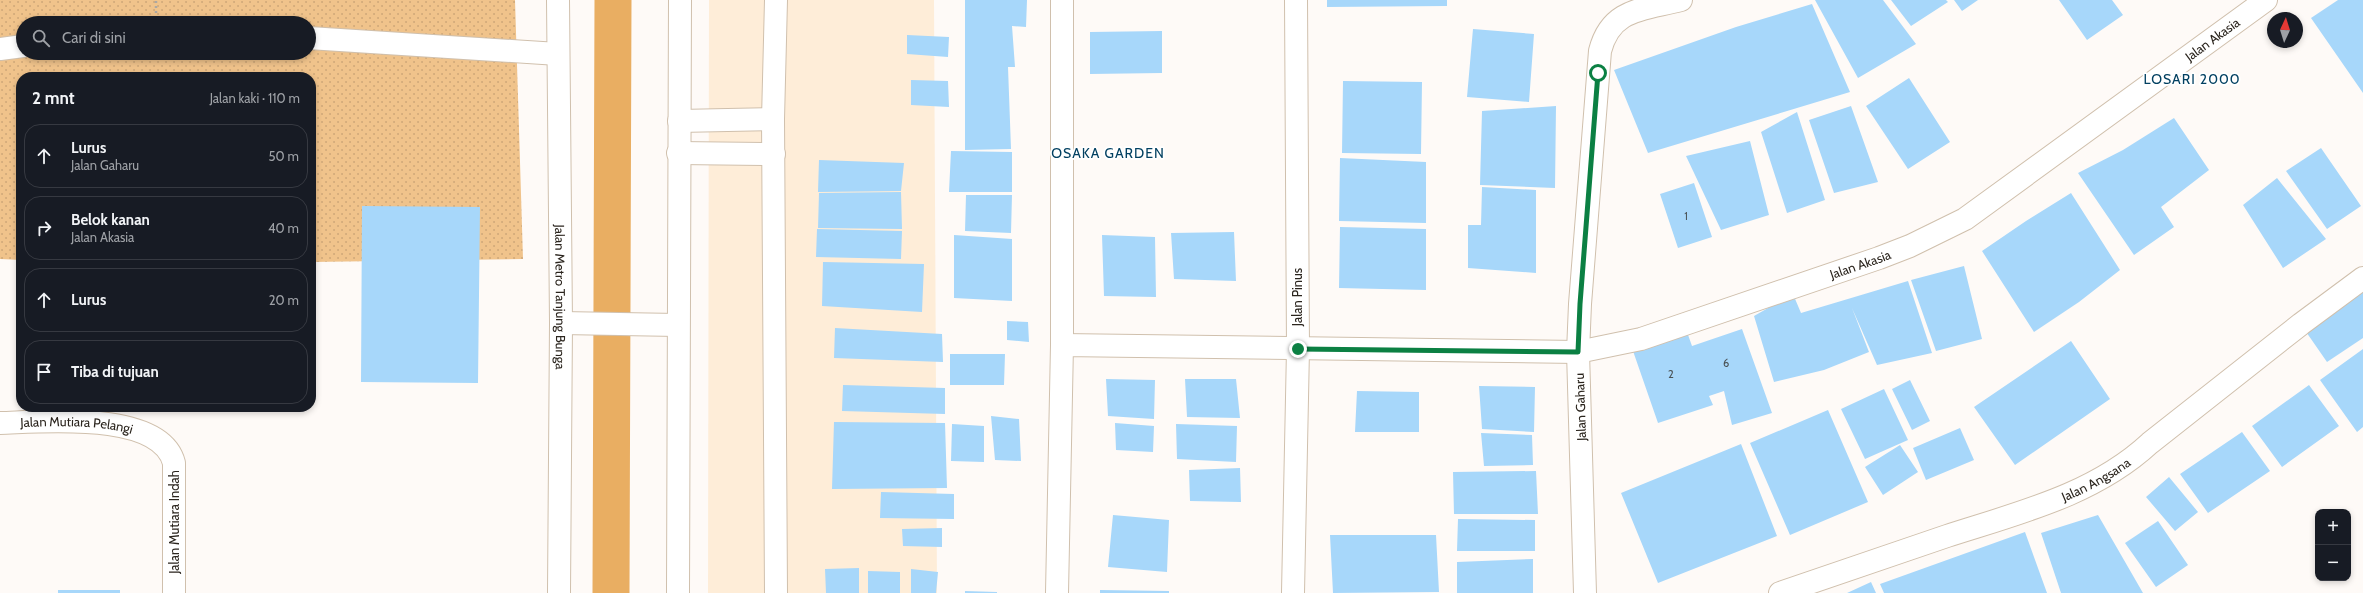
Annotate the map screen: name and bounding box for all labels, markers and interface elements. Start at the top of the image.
north arrow [2267,12,2303,48]
street label: Jalan Akasia [2181,14,2243,65]
search box [16,16,316,60]
icon: search [30,27,52,49]
text: Cari di sini [62,29,126,47]
route start [1589,64,1607,82]
district label: LOSARI 2000 [2143,70,2241,88]
text: 2 mnt [32,88,75,108]
text: Jalan kaki · 110 m [210,90,300,106]
text: Lurus [71,139,106,157]
district label: OSAKA GARDEN [1051,144,1165,162]
icon: ahead [33,145,55,167]
text: 50 m [269,148,299,164]
text: Jalan Gaharu [71,157,139,173]
house number: 1 [1684,209,1688,223]
text: Belok kanan [71,211,150,229]
icon: right [33,217,55,239]
text: 40 m [268,220,299,236]
street label: Jalan Metro Tanjung Bunga [552,223,569,370]
text: Jalan Akasia [71,229,134,245]
street label: Jalan Akasia [1827,246,1894,283]
street label: Jalan Pinus [1289,267,1305,327]
icon: ahead [33,289,55,311]
text: Lurus [71,291,106,309]
text: 20 m [269,292,299,308]
route end [1289,340,1307,358]
house number: 6 [1723,356,1729,370]
icon: arrive [33,361,55,383]
text: Tiba di tujuan [71,363,159,381]
house number: 2 [1668,367,1674,381]
street label: Jalan Gaharu [1571,373,1589,442]
street label: Jalan Mutiara Pelangi [19,413,135,437]
street label: Jalan Angsana [2058,454,2134,505]
street label: Jalan Mutiara Indah [166,470,182,575]
map controls [2315,509,2351,581]
button: + [2315,509,2351,545]
button: − [2315,545,2351,581]

